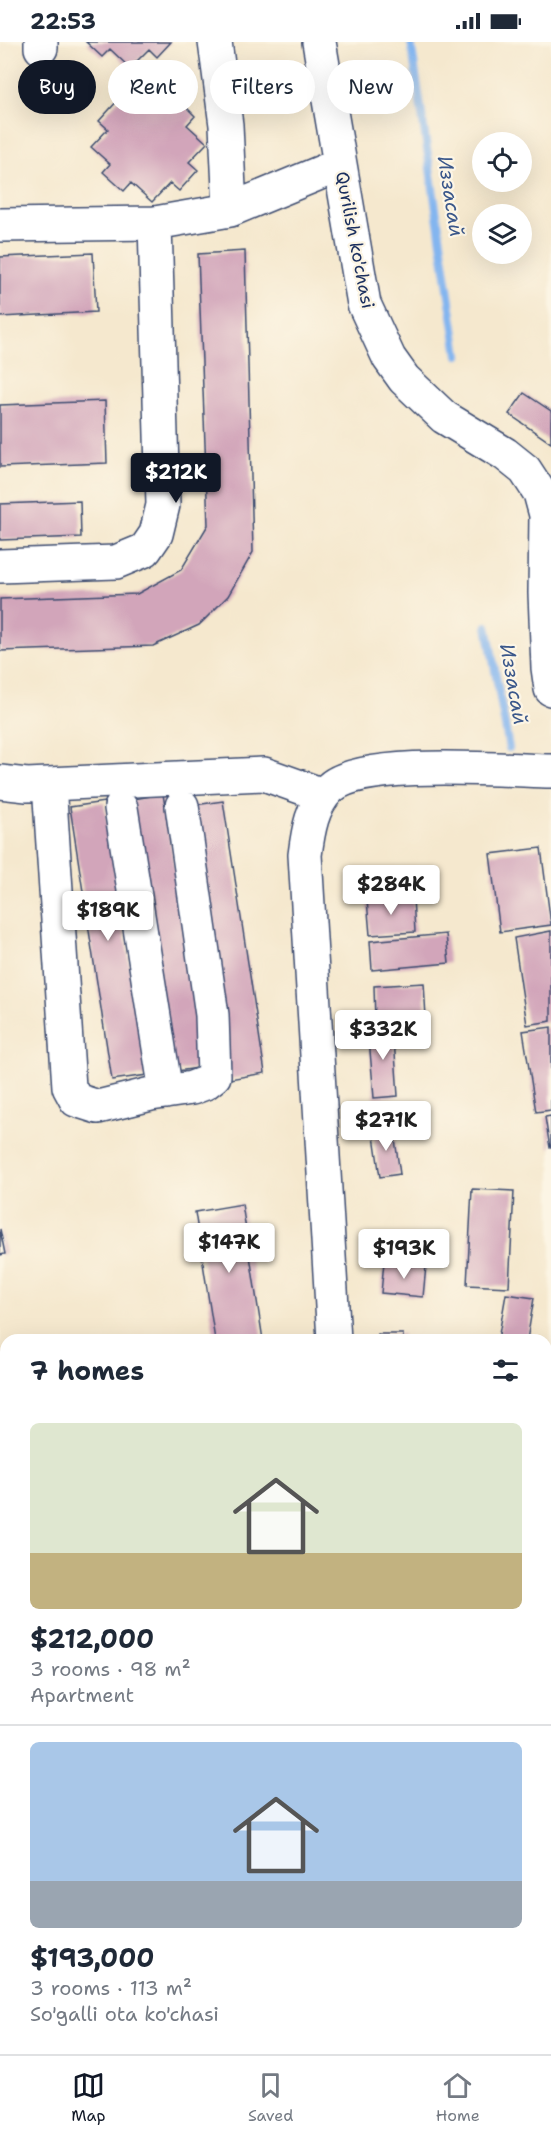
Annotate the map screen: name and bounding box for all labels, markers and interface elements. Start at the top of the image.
text: 22:53 [30,7,96,36]
chip: Buy [18,60,96,114]
chip: Rent [108,60,198,114]
chip: Filters [210,60,315,114]
chip: New [327,60,414,114]
map controls [472,132,532,264]
button: locate [472,132,532,192]
water label: Иззасай [432,154,470,238]
street label: Qurilish ko'chasi [330,169,380,311]
button: layers [472,204,532,264]
pin: $212K [134,453,218,504]
text: $212K [145,459,207,485]
water label: Иззасай [494,641,534,727]
pin: $284K [349,865,433,916]
text: $284K [357,871,425,897]
pin: $189K [66,891,150,942]
text: $189K [76,897,140,923]
pin: $332K [341,1010,425,1061]
text: $332K [349,1016,417,1042]
pin: $271K [344,1101,428,1152]
text: $271K [355,1107,417,1133]
pin: $147K [187,1223,271,1274]
text: $147K [198,1229,260,1255]
pin: $193K [362,1229,446,1280]
text: $193K [372,1235,436,1261]
text: 7 homes [30,1353,144,1388]
icon: filters [489,1354,522,1387]
icon: home [222,1462,330,1570]
text: $212,000 [30,1621,154,1656]
text: 3 rooms · 98 m² [30,1656,191,1682]
text: Apartment [30,1682,134,1708]
icon: home [222,1781,330,1889]
text: $193,000 [30,1940,155,1975]
text: 3 rooms · 113 m² [30,1975,192,2001]
text: So'galli ota ko'chasi [30,2001,219,2027]
tab: Map [71,2069,105,2126]
tab: Saved [248,2069,293,2126]
tab: Home [436,2069,480,2126]

